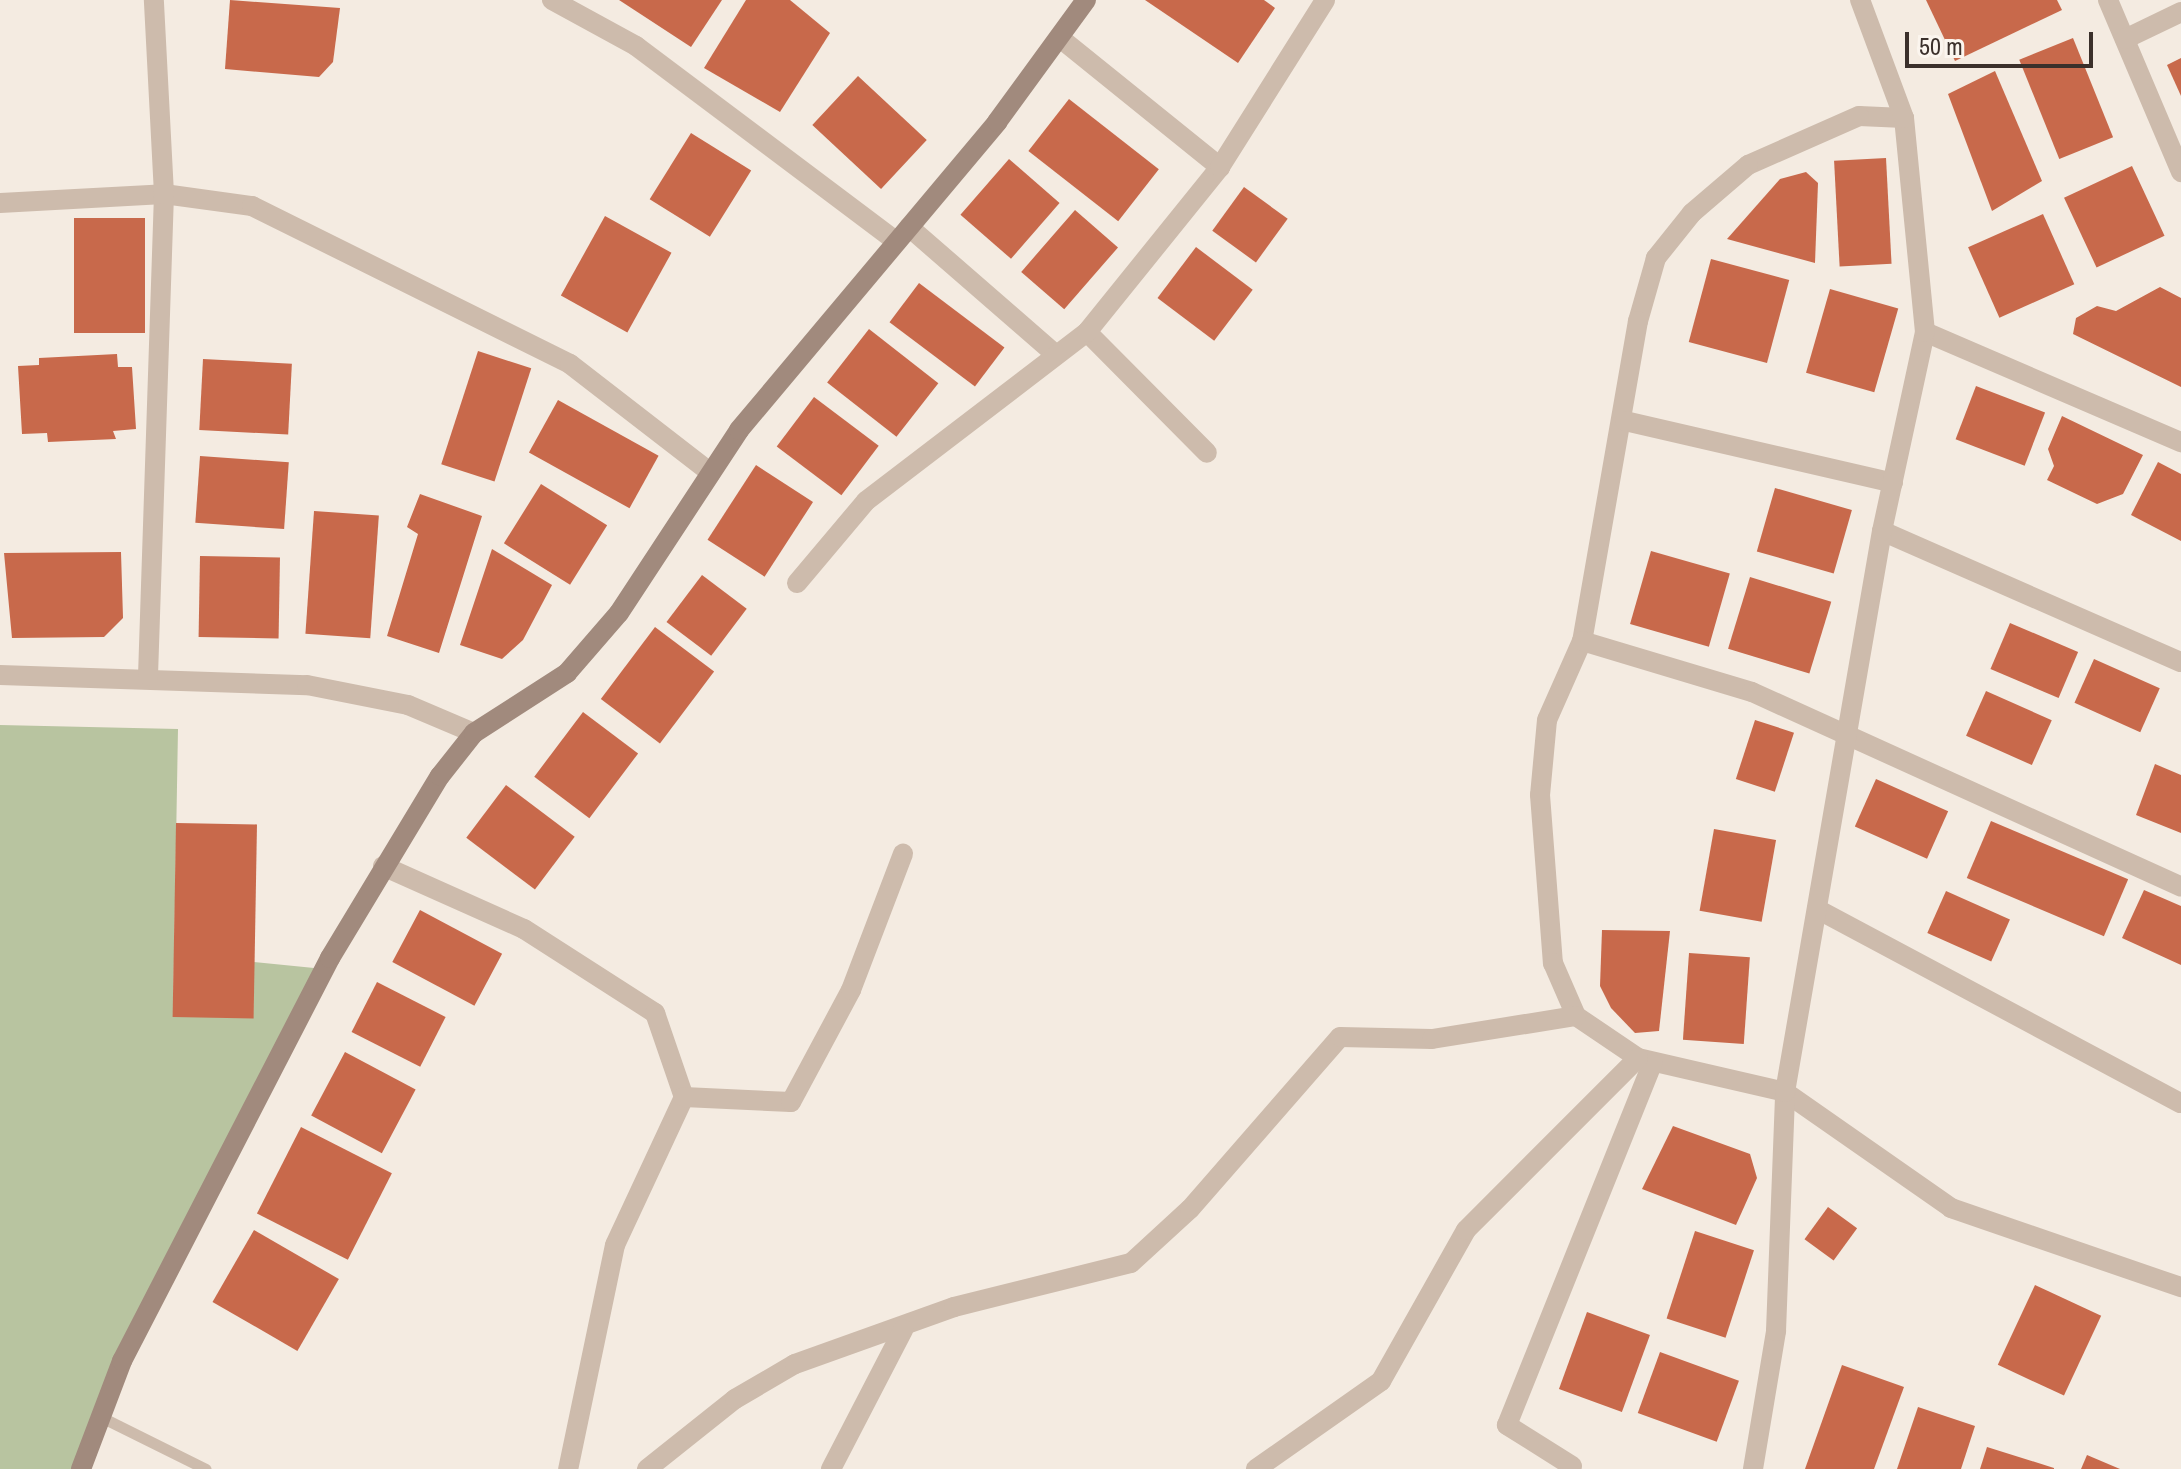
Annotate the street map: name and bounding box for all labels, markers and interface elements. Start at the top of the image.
scale bar [1909,16,2097,66]
text: 50 m [1919,30,1963,62]

